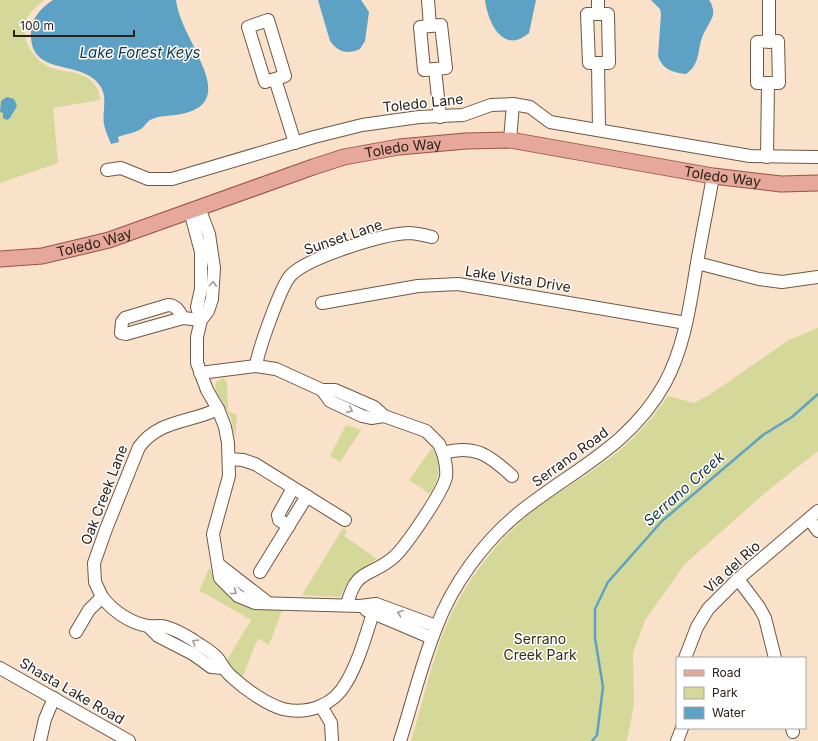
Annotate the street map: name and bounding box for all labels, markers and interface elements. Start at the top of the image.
scale bar [14,12,134,38]
text: 100 m [20,18,54,33]
water label: Lake Forest Keys [80,43,201,62]
street label: Toledo Lane [382,90,464,115]
street label: Toledo Way [363,134,442,161]
street label: Toledo Way [683,162,762,190]
street label: Sunset Lane [301,215,384,258]
street label: Toledo Way [55,223,134,260]
street label: Lake Vista Drive [464,262,572,295]
one-way arrow [209,281,218,287]
one-way arrow [345,405,353,413]
street label: Serrano Road [528,423,611,490]
street label: Oak Creek Lane [77,442,130,547]
water label: Serrano Creek [639,447,729,530]
street label: Via del Rio [700,537,763,596]
one-way arrow [230,588,237,595]
one-way arrow [396,609,403,617]
park label: Serrano Creek Park [503,630,577,663]
one-way arrow [192,639,199,647]
street label: Shasta Lake Road [17,654,128,727]
legend [676,657,806,729]
text: Road [712,665,741,680]
text: Park [712,685,738,700]
text: Water [712,705,746,720]

